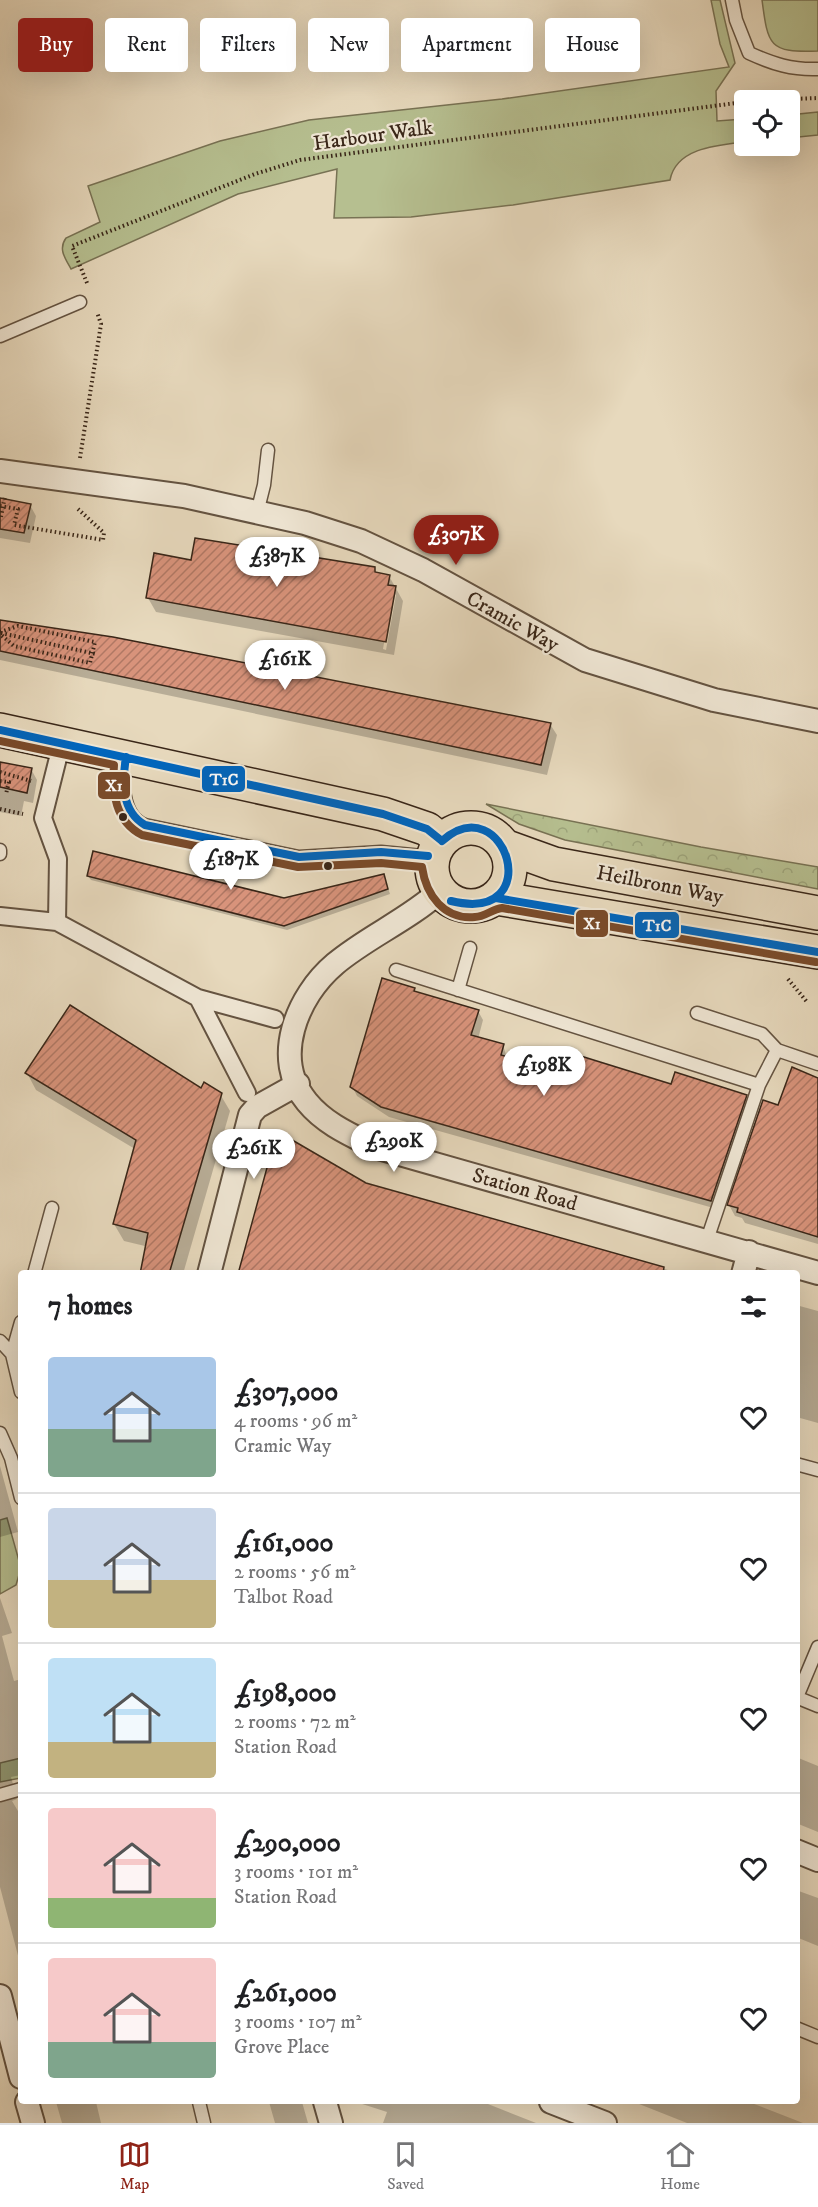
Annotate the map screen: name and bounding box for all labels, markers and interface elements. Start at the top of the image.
chip: Buy [18,18,93,72]
chip: Rent [105,18,188,72]
chip: Filters [200,18,296,72]
chip: New [308,18,389,72]
chip: Apartment [401,18,533,72]
chip: House [545,18,640,72]
map controls [734,90,800,156]
button: locate [734,90,800,156]
street label: Harbour Walk [312,115,435,157]
pin: £307K [414,515,498,566]
text: £307K [428,522,484,547]
pin: £387K [235,537,319,588]
text: £387K [249,544,305,569]
street label: Cramic Way [462,586,564,658]
pin: £161K [243,640,327,691]
text: £161K [259,647,311,672]
line badge: T1C [201,765,246,793]
text: T1C [209,770,238,790]
line badge: X1 [97,771,131,800]
text: X1 [105,776,123,796]
unlabelled marker [117,811,129,823]
pin: £187K [189,840,273,891]
text: £187K [203,847,259,872]
unlabelled marker [322,860,334,872]
street label: Heilbronn Way [594,860,726,910]
line badge: X1 [575,909,609,938]
line badge: T1C [634,911,680,939]
text: X1 [583,914,601,934]
text: T1C [642,916,671,936]
pin: £198K [502,1046,586,1097]
text: £198K [516,1053,572,1078]
pin: £290K [352,1122,436,1173]
pin: £261K [212,1129,296,1180]
text: £290K [365,1129,423,1154]
text: £261K [226,1136,282,1161]
street label: Station Road [469,1163,581,1217]
text: 7 homes [48,1290,132,1323]
icon: filters [737,1290,770,1323]
text: £307,000 [234,1376,338,1409]
icon: home [96,1381,168,1453]
icon: heart [737,1401,770,1434]
text: 4 rooms · 96 m² [234,1409,357,1434]
text: Cramic Way [234,1434,331,1459]
text: £161,000 [234,1527,333,1560]
icon: home [96,1532,168,1604]
icon: heart [737,1552,770,1585]
text: 2 rooms · 56 m² [234,1560,356,1585]
text: Talbot Road [234,1585,333,1610]
text: £198,000 [234,1677,336,1710]
icon: home [96,1682,168,1754]
icon: heart [737,1702,770,1735]
text: 2 rooms · 72 m² [234,1710,356,1735]
text: Station Road [234,1735,337,1760]
text: £290,000 [234,1827,341,1860]
icon: home [96,1832,168,1904]
icon: heart [737,1852,770,1885]
text: 3 rooms · 101 m² [234,1860,358,1885]
text: Station Road [234,1885,337,1910]
text: £261,000 [234,1977,337,2010]
icon: home [96,1982,168,2054]
icon: heart [737,2002,770,2035]
text: 3 rooms · 107 m² [234,2010,362,2035]
text: Grove Place [234,2035,329,2060]
tab: Map [118,2138,151,2194]
tab: Saved [387,2138,424,2194]
tab: Home [660,2138,700,2194]

